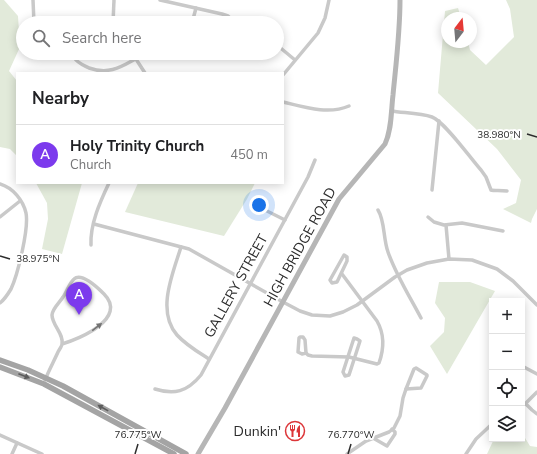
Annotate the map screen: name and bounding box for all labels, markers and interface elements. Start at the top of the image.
north arrow [441,12,477,48]
search box [16,16,284,60]
icon: search [30,27,52,49]
text: Search here [62,28,142,48]
text: Nearby [32,87,89,110]
text: 38.980°N [477,128,521,142]
text: Holy Trinity Church [70,136,204,156]
text: A [40,146,50,164]
text: 450 m [230,146,268,164]
text: Church [70,156,111,174]
street label: HIGH BRIDGE ROAD [259,184,341,310]
your location [249,195,269,215]
street label: GALLERY STREET [200,230,273,341]
text: 38.975°N [16,252,60,266]
pin: A [66,282,92,315]
map controls [489,298,525,442]
button: + [489,298,525,334]
one-way arrow [92,323,103,331]
button: − [489,334,525,370]
button: locate [489,370,525,406]
one-way arrow [19,373,30,379]
one-way arrow [97,405,109,412]
button: layers [489,406,525,442]
restaurant icon: Dunkin' [284,420,306,442]
place label: Dunkin' [234,422,281,441]
text: 76.775°W [114,428,162,442]
text: 76.770°W [327,428,375,442]

